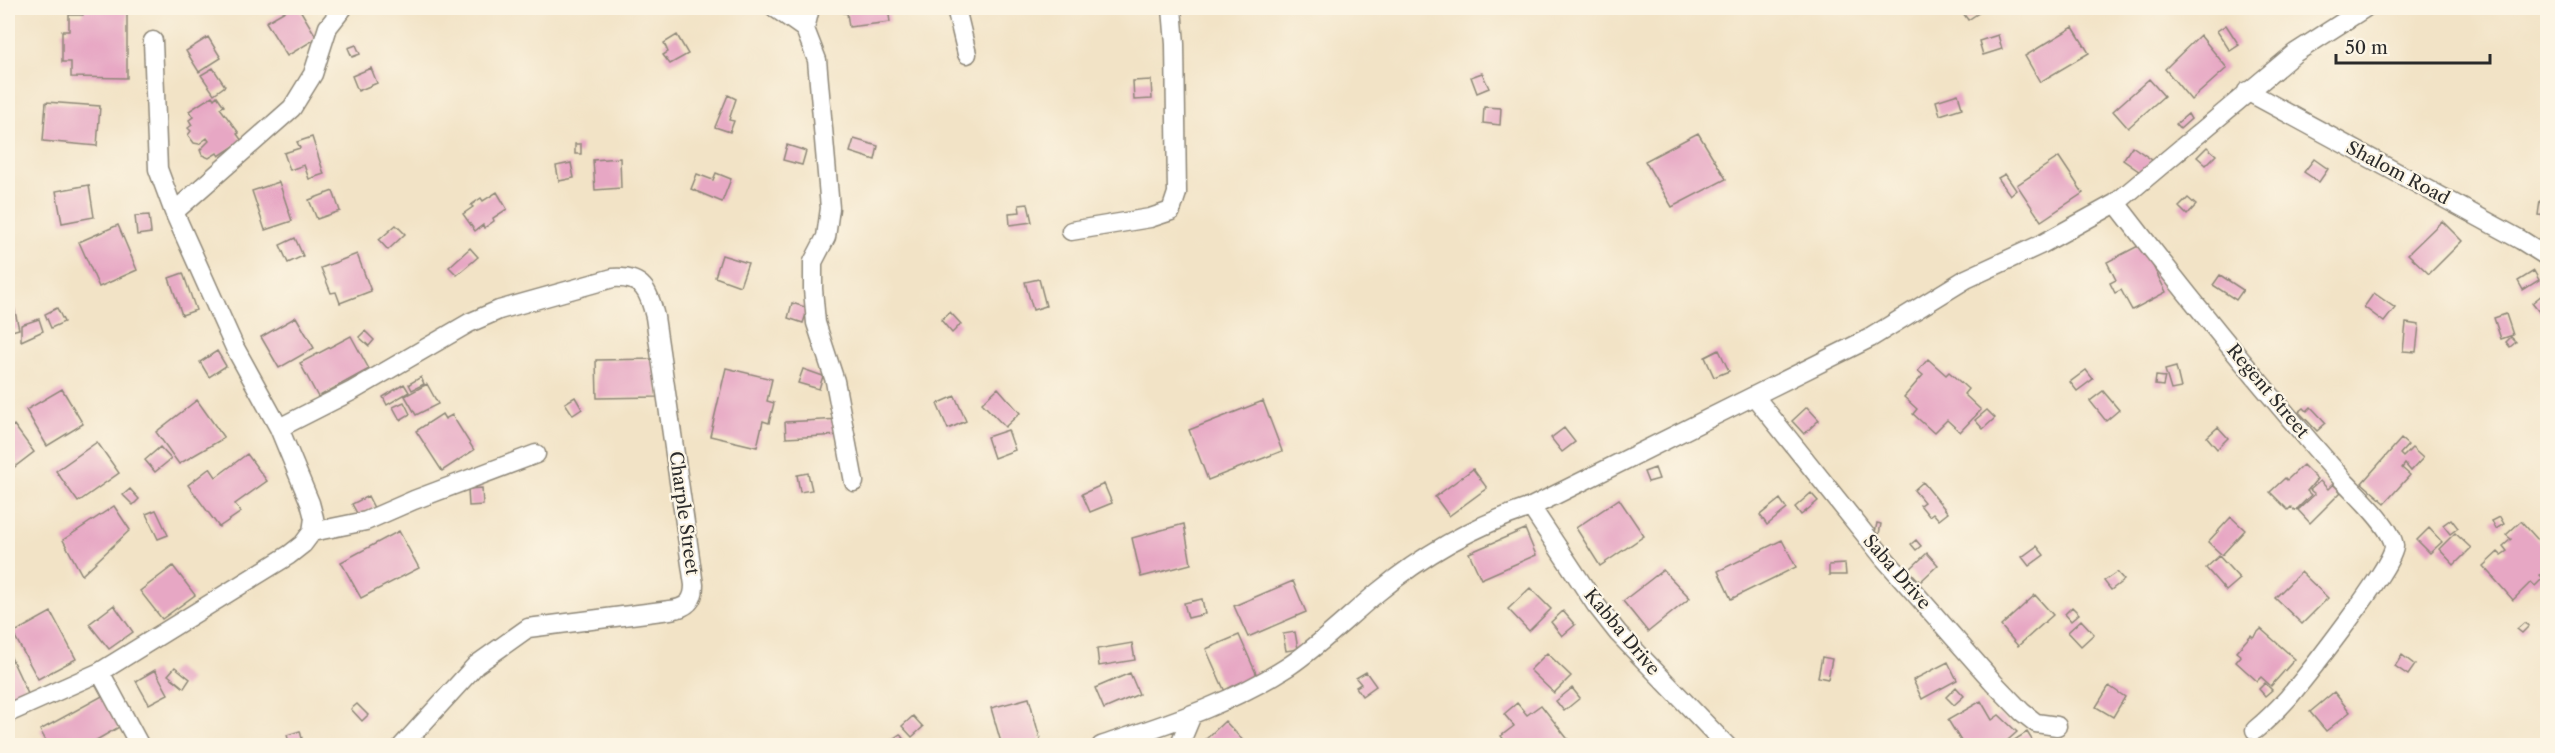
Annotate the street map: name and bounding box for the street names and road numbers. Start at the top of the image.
street label: Shalom Road [2343,137,2454,209]
street label: Regent Street [2222,339,2314,443]
street label: Charple Street [664,450,704,577]
street label: Saba Drive [1859,530,1935,614]
street label: Kabba Drive [1579,584,1665,680]

